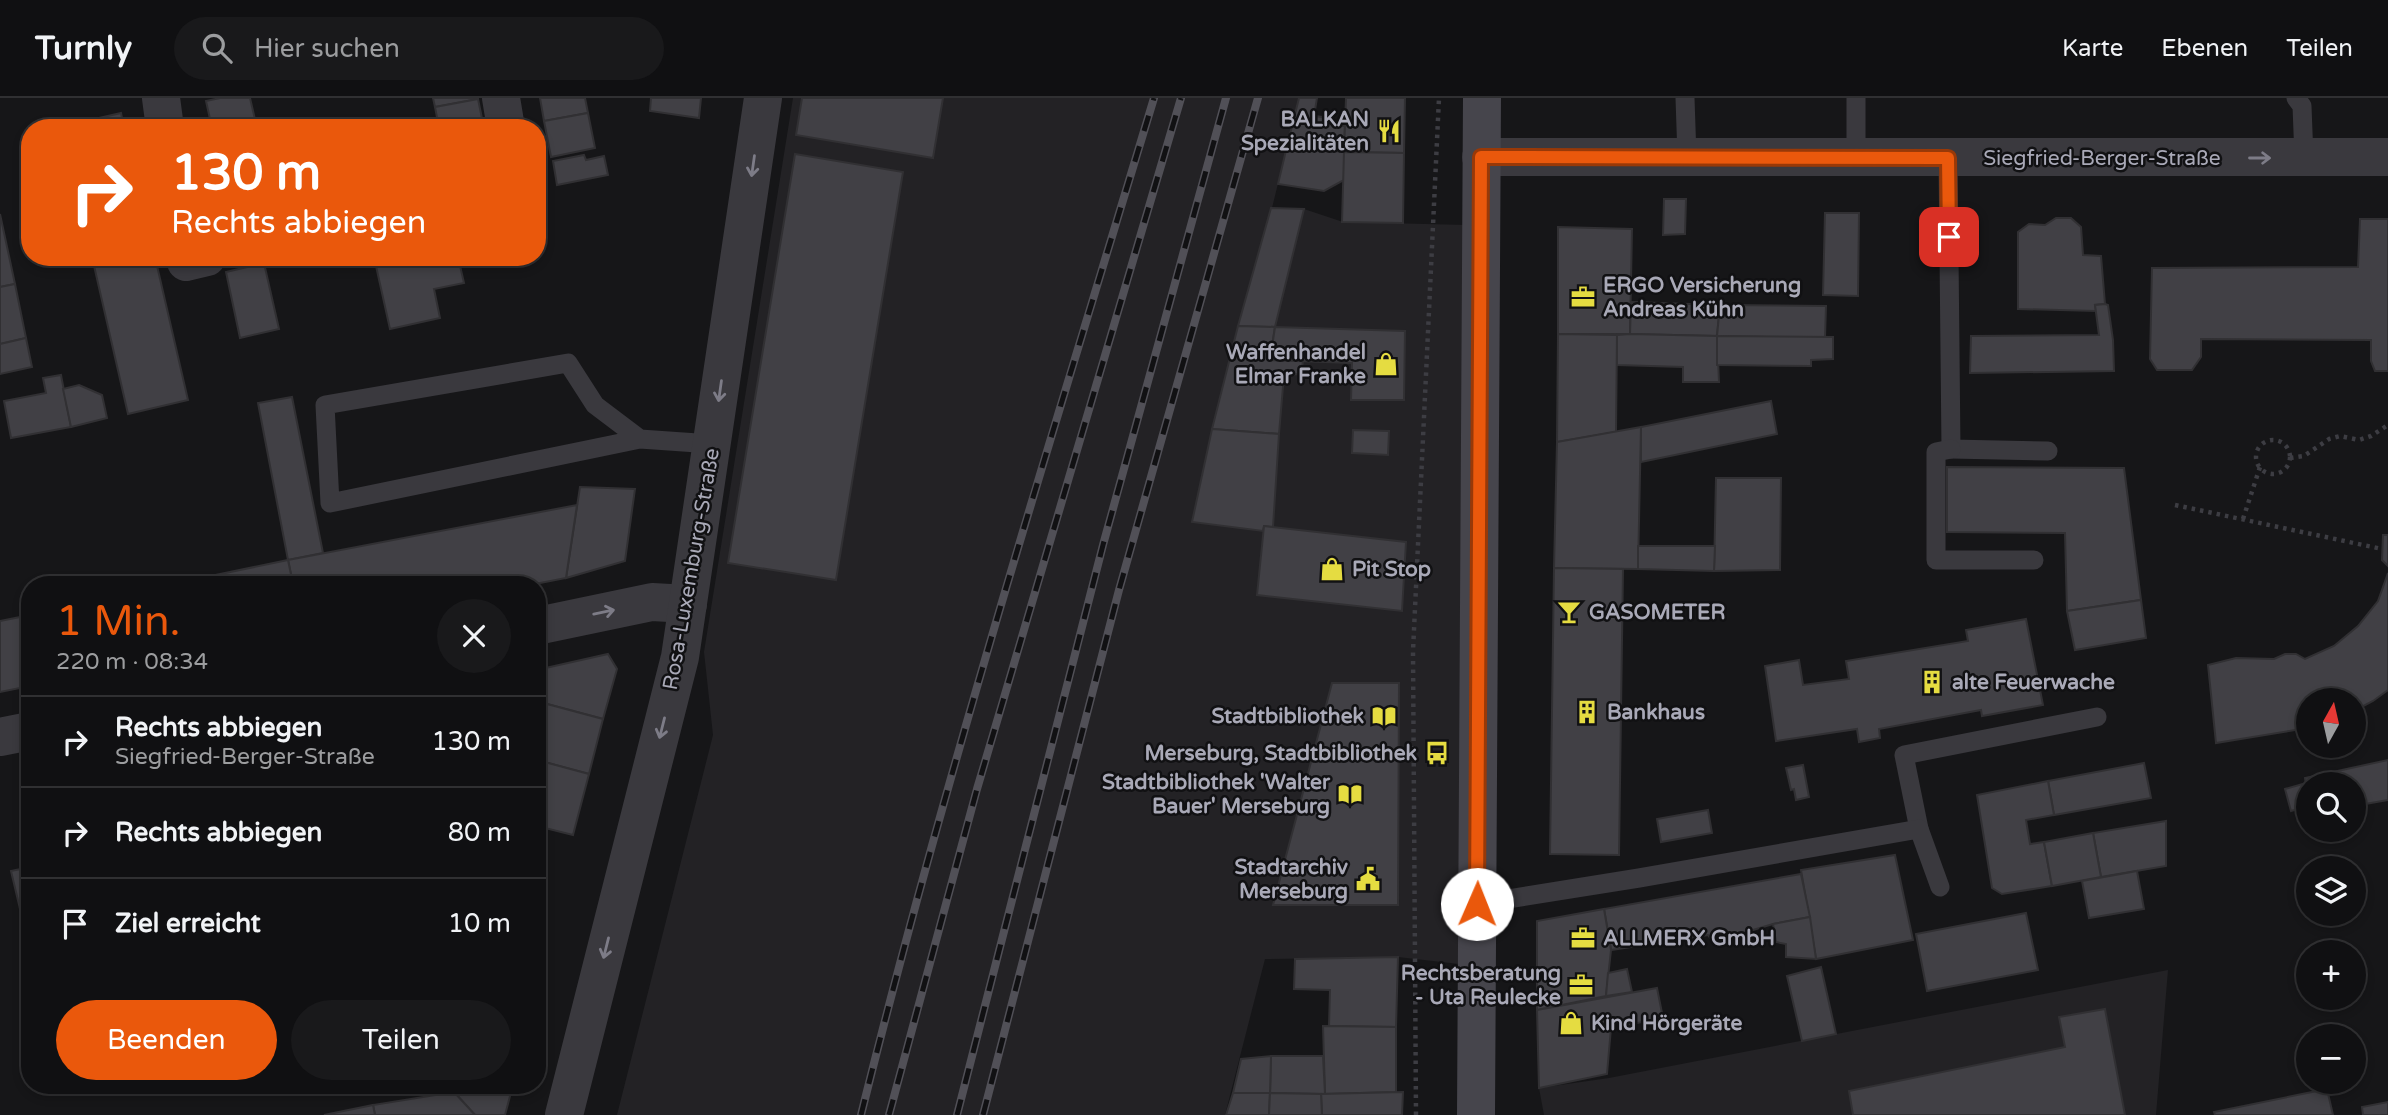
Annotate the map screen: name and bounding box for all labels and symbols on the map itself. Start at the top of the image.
place label: BALKAN Spezialitäten [1241,107,1369,156]
restaurant icon: BALKAN Spezialitäten [1375,117,1403,145]
street label: Siegfried-Berger-Straße [1983,146,2221,171]
one-way arrow [2248,151,2271,165]
one-way arrow [746,154,759,176]
pin [1919,207,1979,267]
place label: ERGO Versicherung Andreas Kühn [1603,273,1801,322]
office icon: ERGO Versicherung Andreas Kühn [1569,283,1597,311]
place label: Waffenhandel Elmar Franke [1226,340,1366,389]
shop icon: Waffenhandel Elmar Franke [1372,350,1400,378]
one-way arrow [713,379,726,401]
street label: Rosa-Luxemburg-Straße [658,446,725,692]
shop icon: Pit Stop [1318,555,1346,583]
place label: Pit Stop [1352,557,1431,582]
bar icon: GASOMETER [1555,598,1583,626]
place label: GASOMETER [1589,600,1725,625]
one-way arrow [592,605,615,619]
building icon: alte Feuerwache [1918,668,1946,696]
place label: alte Feuerwache [1952,670,2115,695]
north arrow [2296,688,2366,758]
building icon: Bankhaus [1573,698,1601,726]
place label: Bankhaus [1607,700,1705,725]
library icon: Stadtbibliothek [1370,702,1398,730]
place label: Stadtbibliothek [1211,704,1365,729]
one-way arrow [655,716,668,739]
bus stop icon: Merseburg, Stadtbibliothek [1423,739,1451,767]
place label: Merseburg, Stadtbibliothek [1145,741,1418,766]
place label: Stadtbibliothek 'Walter Bauer' Merseburg [1102,770,1331,819]
library icon: Stadtbibliothek 'Walter Bauer' Merseburg [1336,780,1364,808]
place label: Stadtarchiv Merseburg [1235,855,1348,904]
public building icon: Stadtarchiv Merseburg [1354,865,1382,893]
position arrow [1440,867,1514,941]
office icon: ALLMERX GmbH [1569,924,1597,952]
place label: ALLMERX GmbH [1603,926,1775,951]
one-way arrow [599,936,612,959]
place label: Rechtsberatung - Uta Reulecke [1401,961,1561,1010]
office icon: Rechtsberatung - Uta Reulecke [1567,971,1595,999]
shop icon: Kind Hörgeräte [1557,1009,1585,1037]
place label: Kind Hörgeräte [1591,1011,1742,1036]

